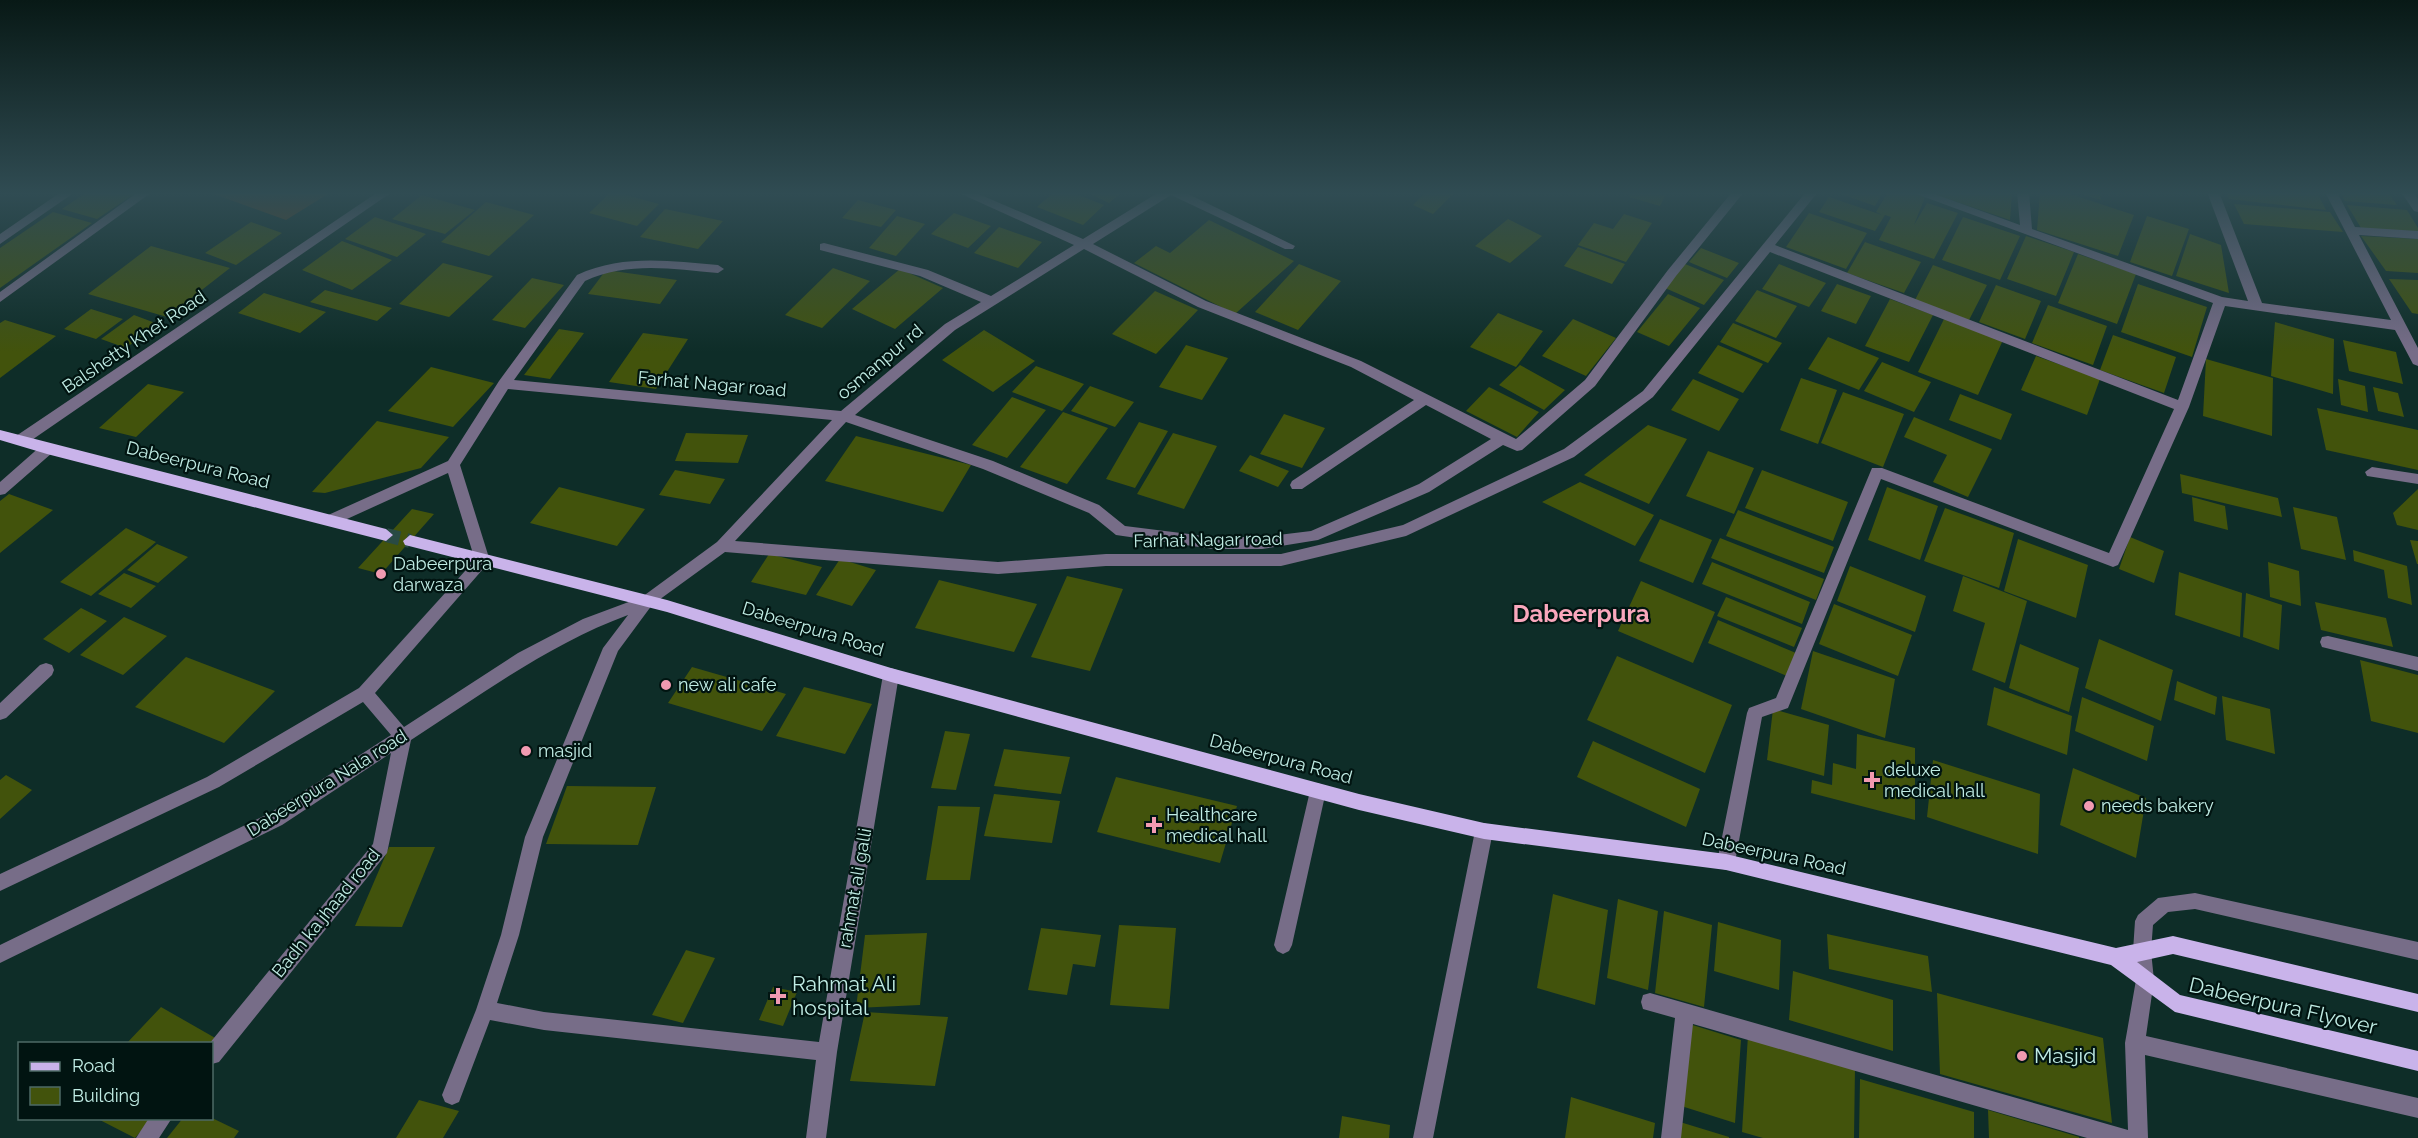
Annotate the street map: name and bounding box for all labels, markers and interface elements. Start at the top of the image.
street label: Balshetty Khet Road [58,286,209,397]
street label: osmanpur rd [832,320,927,404]
street label: Farhat Nagar road [637,367,787,400]
street label: Dabeerpura Road [124,437,272,492]
street label: Farhat Nagar road [1133,528,1283,551]
place label: Dabeerpura darwaza [393,553,492,595]
marker: Dabeerpura darwaza [374,567,388,581]
street label: Dabeerpura Road [740,597,886,660]
district label: Dabeerpura [1512,599,1650,628]
place label: new ali cafe [678,674,777,695]
marker: new ali cafe [659,678,673,692]
street label: Dabeerpura Nala road [243,725,410,840]
street label: Dabeerpura Road [1207,729,1355,788]
place label: masjid [538,740,592,761]
marker: masjid [519,744,533,758]
place label: deluxe medical hall [1884,759,1985,801]
marker: deluxe medical hall [1865,773,1879,787]
place label: needs bakery [2101,795,2214,816]
marker: needs bakery [2082,799,2096,813]
place label: Healthcare medical hall [1166,804,1267,846]
marker: Healthcare medical hall [1147,818,1161,832]
street label: rahmat ali galli [834,826,875,949]
street label: Dabeerpura Road [1700,828,1848,879]
street label: Badh ka jhaad road [267,844,384,981]
place label: Rahmat Ali hospital [792,971,896,1020]
street label: Dabeerpura Flyover [2187,972,2380,1039]
marker: Rahmat Ali hospital [769,987,787,1005]
legend [18,1042,213,1120]
place label: Masjid [2034,1043,2096,1068]
marker: Masjid [2015,1049,2029,1063]
text: Road [72,1055,115,1076]
text: Building [72,1085,140,1106]

